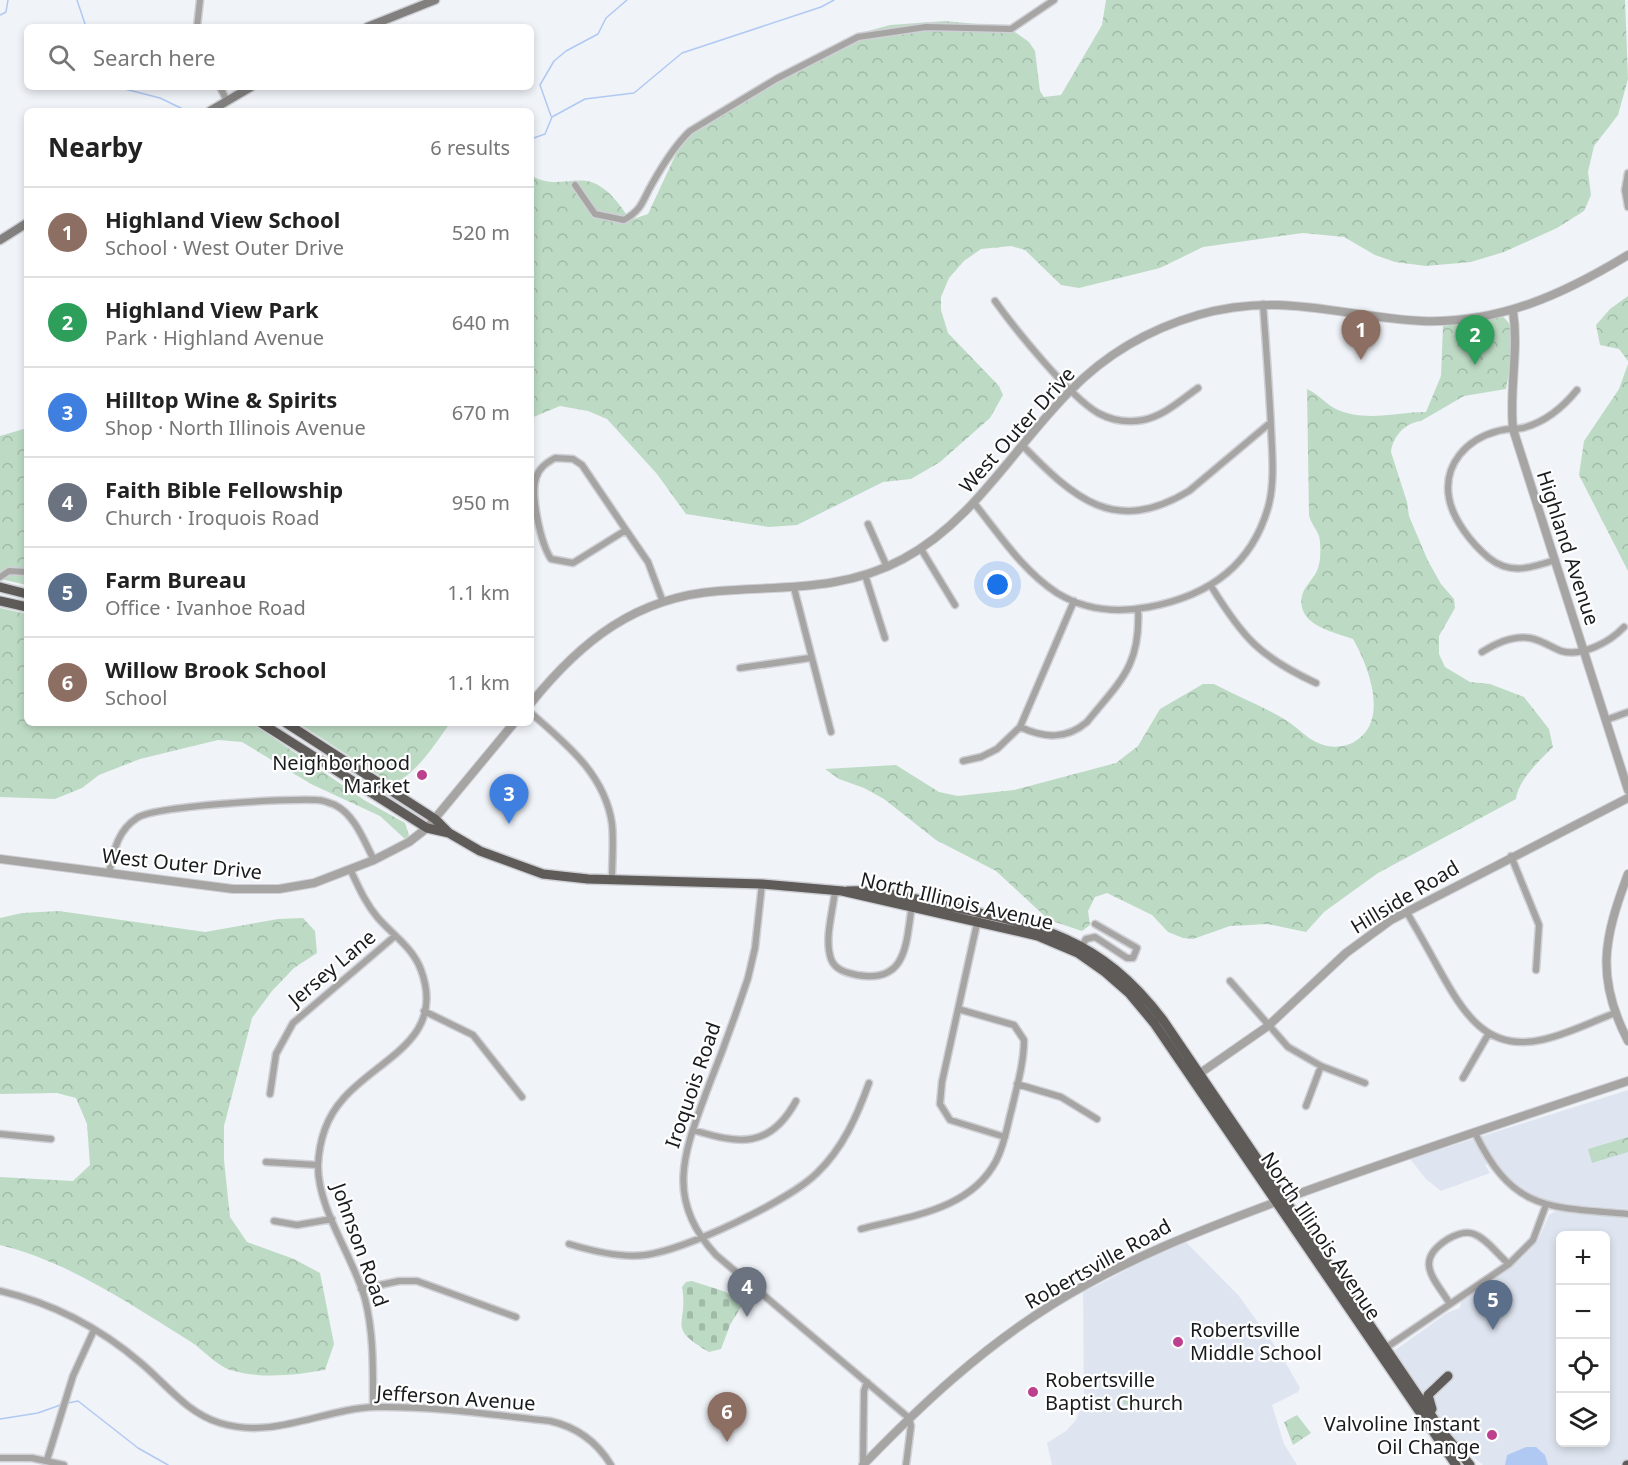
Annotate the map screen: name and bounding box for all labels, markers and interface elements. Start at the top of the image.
search box [24,24,534,90]
icon: search [45,41,78,74]
text: Search here [93,42,215,72]
text: Nearby [48,129,143,165]
text: 6 results [430,134,510,161]
text: Highland View School [105,204,340,234]
text: 1 [62,219,73,246]
text: 520 m [452,219,510,246]
text: School · West Outer Drive [105,234,344,261]
text: Highland View Park [105,294,319,324]
text: 2 [62,309,73,336]
text: 640 m [452,309,510,336]
pin: 1 [1342,310,1380,360]
pin: 2 [1456,316,1494,365]
text: Park · Highland Avenue [105,324,324,351]
street label: West Outer Drive [953,361,1080,498]
text: Hilltop Wine & Spirits [105,384,337,414]
text: 3 [62,399,73,426]
text: 670 m [452,399,510,426]
text: Shop · North Illinois Avenue [105,414,366,441]
street label: Highland Avenue [1531,467,1606,629]
text: Faith Bible Fellowship [105,474,343,504]
text: 4 [62,489,73,516]
text: 950 m [452,489,510,516]
text: Church · Iroquois Road [105,504,319,531]
text: Farm Bureau [105,564,246,594]
your location [983,570,1012,599]
text: 5 [62,579,73,606]
text: 1.1 km [447,579,510,606]
text: Office · Ivanhoe Road [105,594,306,621]
text: Willow Brook School [105,654,327,684]
text: 6 [62,669,73,696]
text: 1.1 km [447,669,510,696]
text: School [105,684,167,711]
place label: Neighborhood Market [272,749,410,799]
marker: Neighborhood Market [415,768,429,782]
pin: 3 [490,774,528,824]
street label: West Outer Drive [101,842,263,885]
street label: Hillside Road [1346,854,1464,940]
street label: North Illinois Avenue [858,865,1056,936]
street label: Jersey Lane [281,923,381,1013]
street label: Iroquois Road [658,1018,727,1151]
street label: North Illinois Avenue [1255,1146,1388,1325]
street label: Johnson Road [325,1177,395,1310]
street label: Robertsville Road [1020,1212,1176,1315]
map controls [1556,1231,1610,1447]
button: + [1556,1231,1610,1285]
pin: 4 [728,1268,766,1317]
pin: 5 [1474,1280,1512,1330]
button: − [1556,1285,1610,1339]
place label: Robertsville Middle School [1190,1316,1322,1366]
marker: Robertsville Middle School [1171,1335,1185,1349]
button: locate [1556,1339,1610,1393]
place label: Robertsville Baptist Church [1045,1366,1183,1416]
street label: Jefferson Avenue [374,1378,537,1417]
marker: Robertsville Baptist Church [1026,1385,1040,1399]
pin: 6 [708,1392,746,1442]
button: layers [1556,1393,1610,1447]
place label: Valvoline Instant Oil Change [1324,1410,1480,1460]
marker: Valvoline Instant Oil Change [1485,1428,1499,1442]

